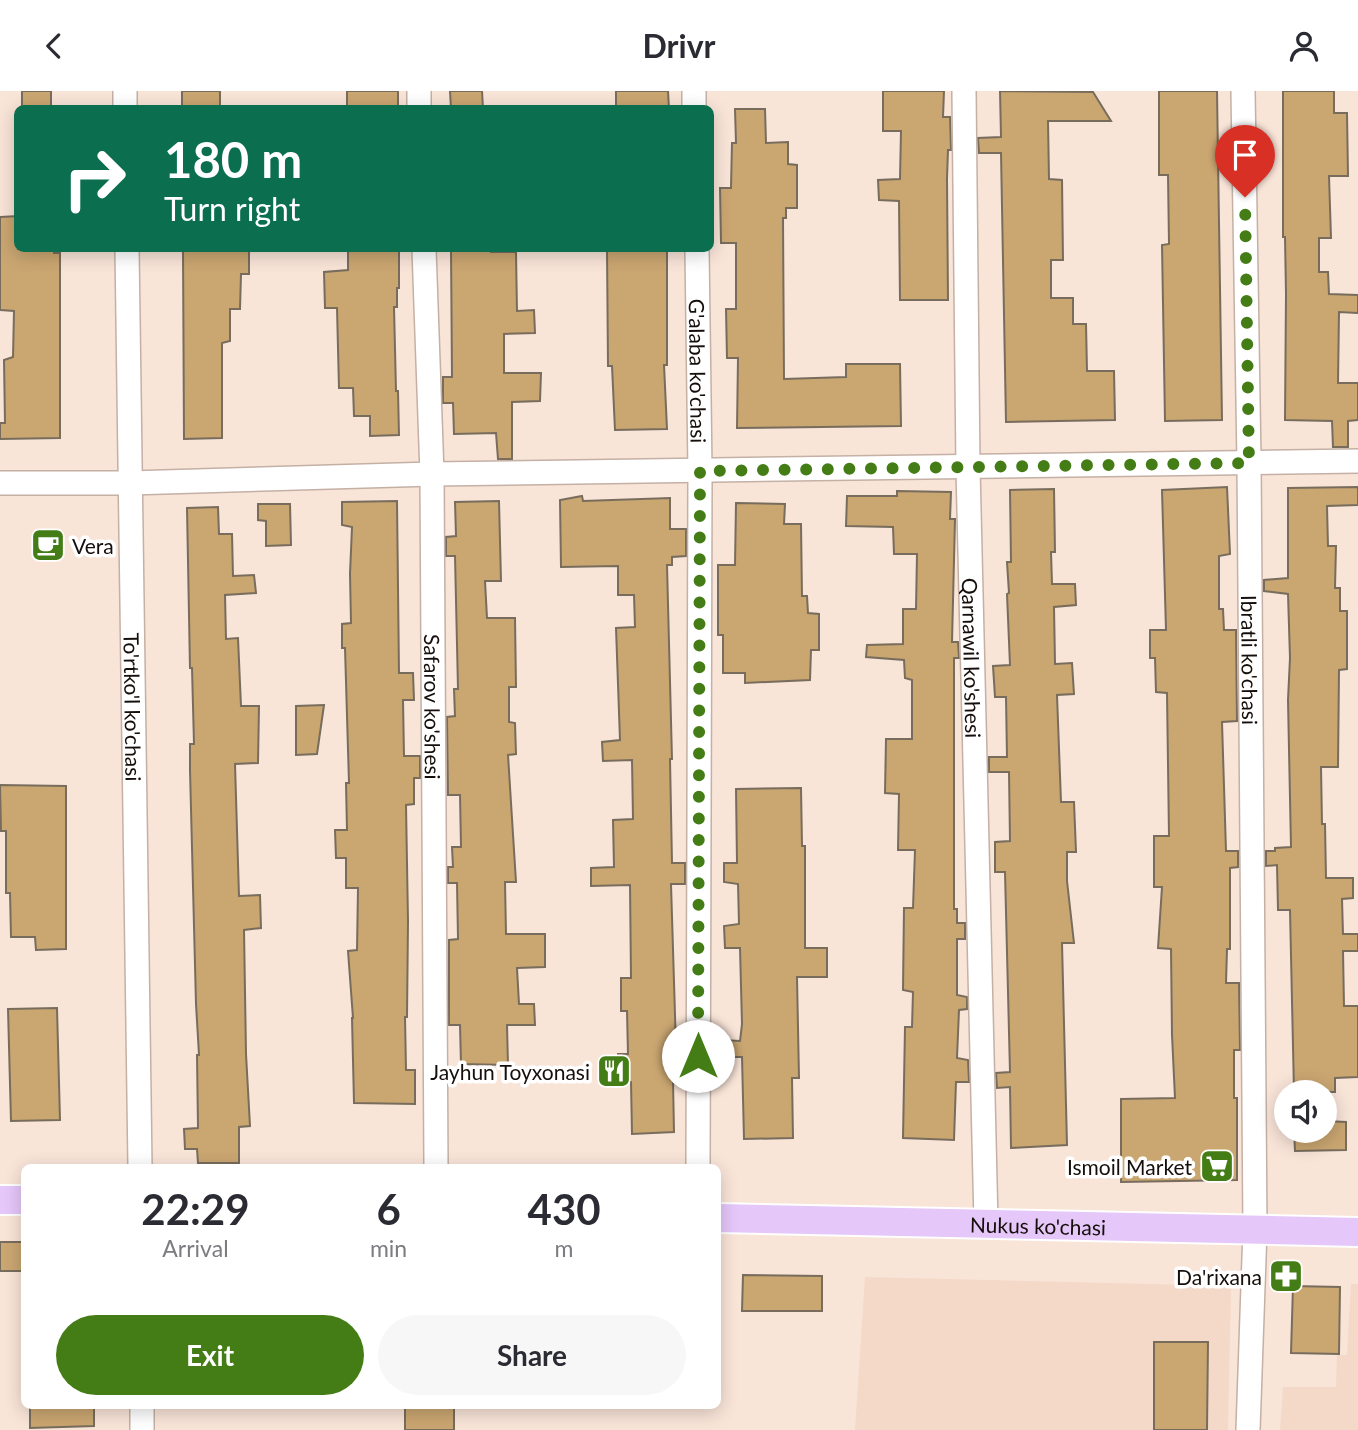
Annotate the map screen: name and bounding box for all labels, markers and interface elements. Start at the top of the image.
text: Drivr [643,26,715,65]
icon: back [35,27,73,65]
icon: person [1285,27,1323,65]
pin [1215,125,1275,197]
text: 180 m [164,130,302,188]
icon: right [49,133,140,224]
icon: arrive [1226,136,1264,174]
text: Turn right [164,189,300,228]
street label: G'alaba ko'chasi [685,299,712,443]
cafe icon: Vera [29,526,67,564]
place label: Vera [72,533,114,558]
street label: Qarnawil ko'shesi [958,577,987,738]
street label: Ibratli ko'chasi [1238,595,1264,725]
street label: To'rtko'l ko'chasi [120,632,147,781]
street label: Safarov ko'shesi [420,634,446,780]
position arrow [661,1019,735,1093]
restaurant icon: Jayhun Toyxonasi [595,1052,633,1090]
place label: Jayhun Toyxonasi [430,1059,590,1084]
map controls [1274,1080,1337,1143]
button: sound [1274,1080,1337,1143]
supermarket icon: Ismoil Market [1198,1147,1236,1185]
place label: Ismoil Market [1067,1154,1192,1179]
text: 22:29 [141,1184,250,1234]
text: 6 [376,1184,401,1234]
text: 430 [528,1184,601,1234]
street label: Nukus ko'chasi [970,1211,1106,1239]
text: Arrival [162,1234,229,1262]
text: min [370,1234,407,1262]
text: m [555,1234,574,1262]
pharmacy icon: Da'rixana [1267,1257,1305,1295]
place label: Da'rixana [1176,1264,1262,1289]
button: Exit [56,1315,364,1395]
button: Share [378,1315,686,1395]

